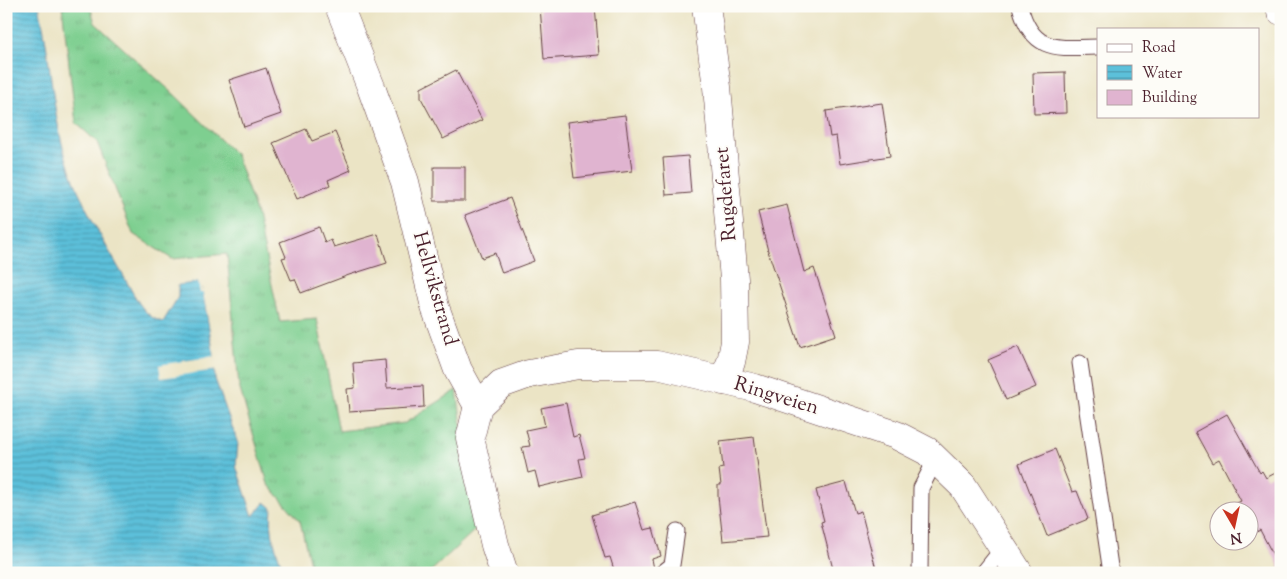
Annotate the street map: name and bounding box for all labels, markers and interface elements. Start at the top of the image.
legend [1097,28,1260,118]
text: Road [1142,38,1176,59]
text: Water [1142,64,1183,85]
text: Building [1142,88,1197,109]
street label: Rugdefaret [708,145,746,242]
street label: Hellvikstrand [404,229,464,349]
street label: Ringveien [730,370,822,424]
north arrow [1210,502,1260,552]
text: N [1229,526,1243,548]

